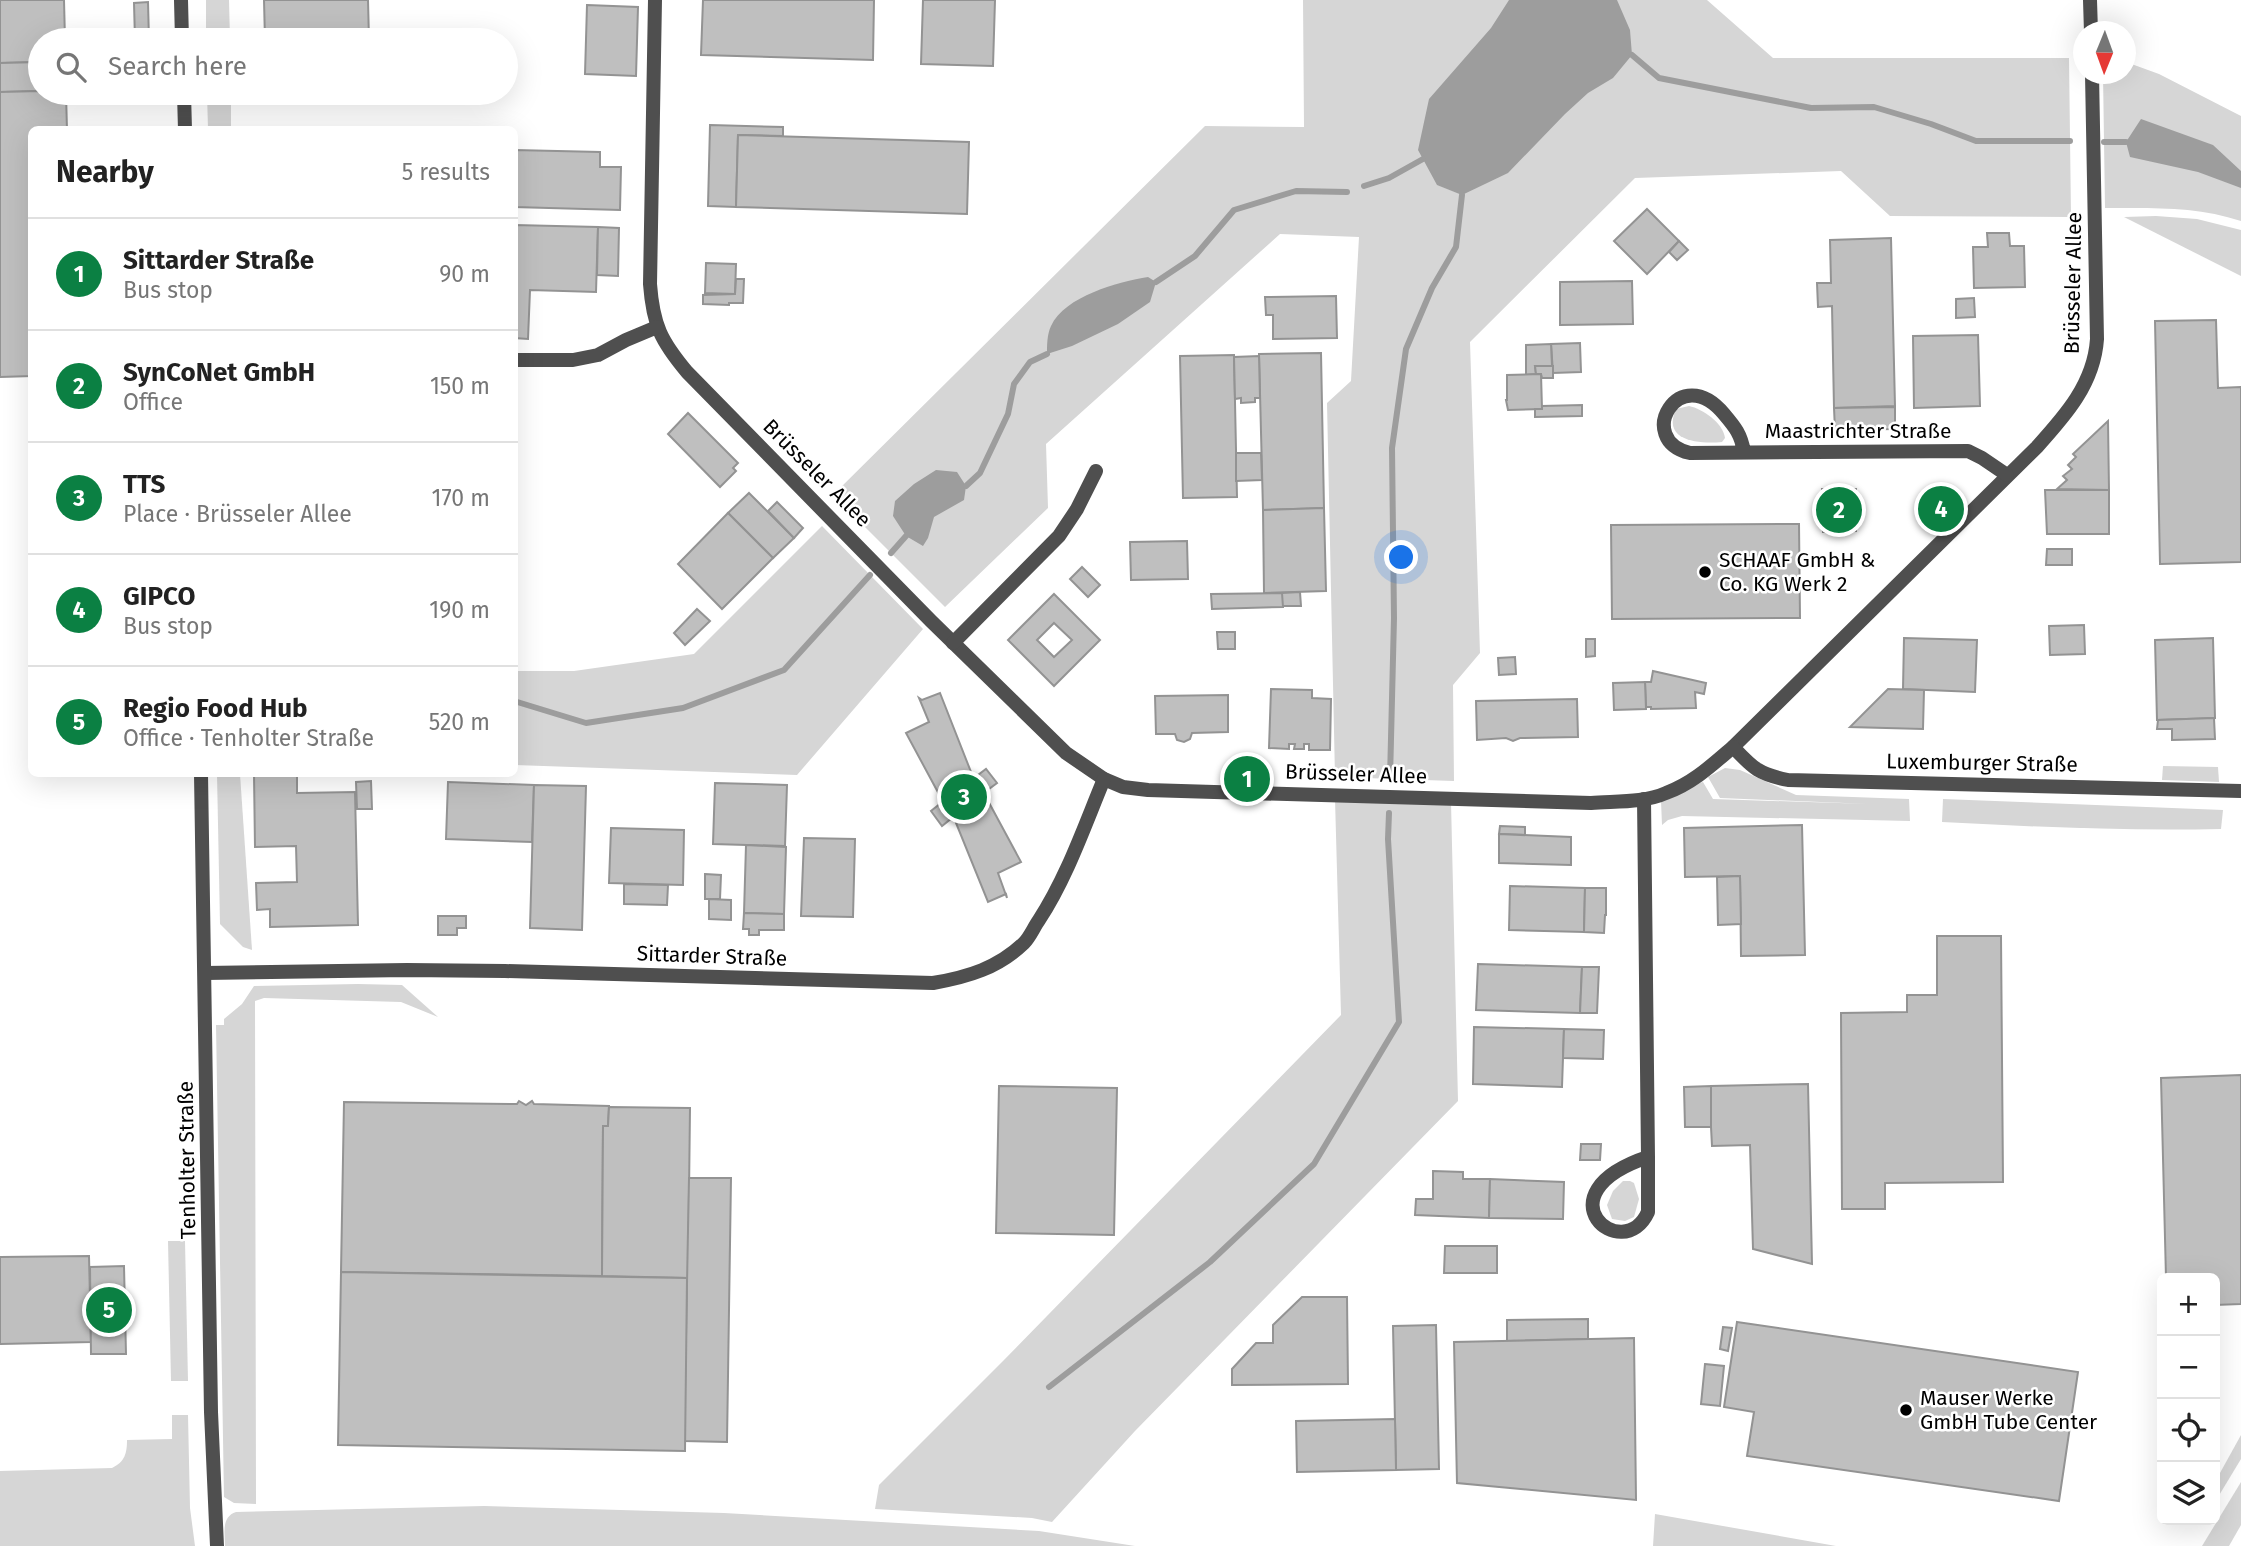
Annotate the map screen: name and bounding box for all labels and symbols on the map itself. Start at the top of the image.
north arrow [2073,21,2136,84]
street label: Brüsseler Allee [2059,212,2087,354]
street label: Brüsseler Allee [758,414,876,532]
street label: Maastrichter Straße [1765,418,1951,444]
pin: 4 [1918,483,1964,535]
pin: 2 [1816,484,1862,536]
your location [1384,540,1418,574]
place label: SCHAAF GmbH & Co. KG Werk 2 [1719,547,1875,597]
marker: SCHAAF GmbH & Co. KG Werk 2 [1697,564,1713,580]
street label: Luxemburger Straße [1886,748,2078,778]
pin: 1 [1224,753,1270,805]
street label: Brüsseler Allee [1284,759,1428,789]
pin: 3 [941,771,987,823]
street label: Sittarder Straße [636,940,788,972]
street label: Tenholter Straße [173,1081,201,1239]
pin: 5 [86,1284,132,1336]
place label: Mauser Werke GmbH Tube Center [1920,1385,2097,1435]
marker: Mauser Werke GmbH Tube Center [1898,1402,1914,1418]

